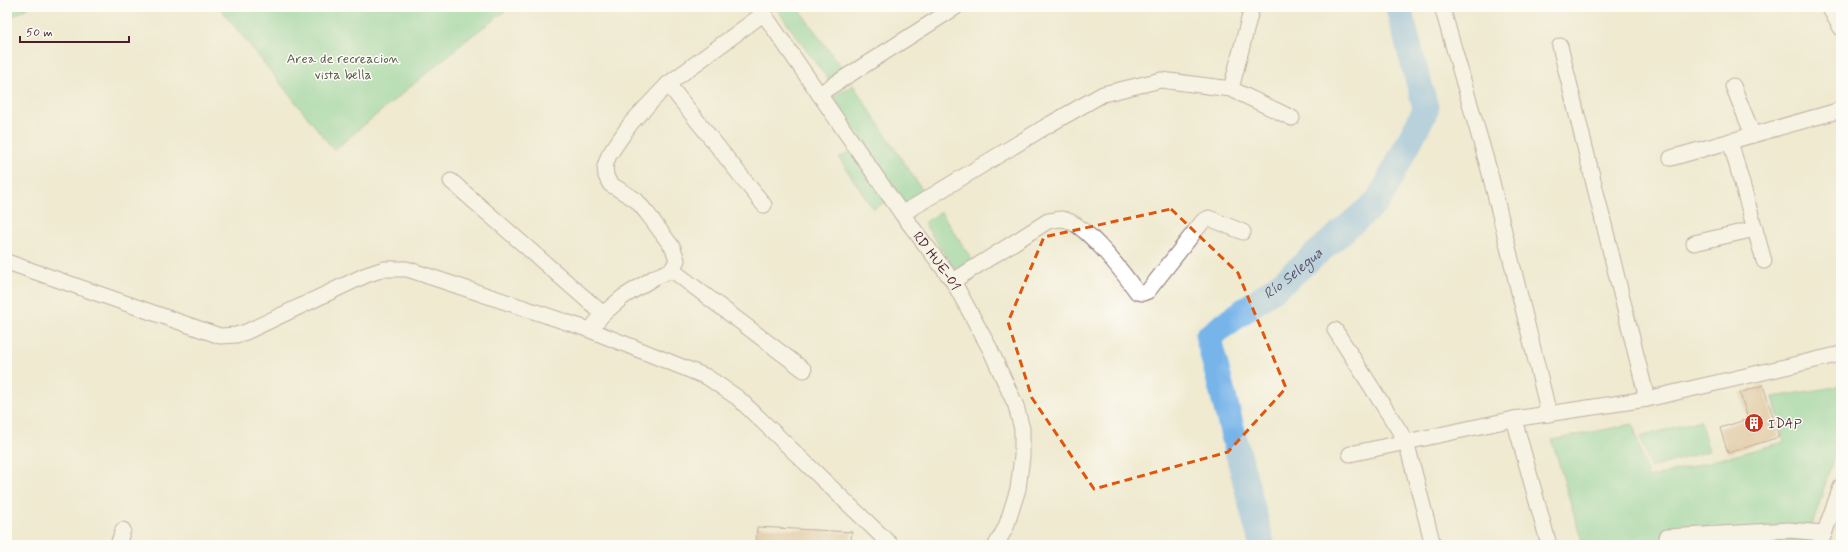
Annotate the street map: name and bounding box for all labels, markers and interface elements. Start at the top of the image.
scale bar [20,18,129,44]
text: 50 m [26,25,53,41]
park label: Area de recreacion vista bella [286,50,400,84]
street label: RD HUE-01 [908,228,964,294]
water label: Río Selegua [1260,243,1328,304]
building icon: IDAP [1743,412,1765,434]
place label: IDAP [1768,415,1802,433]

